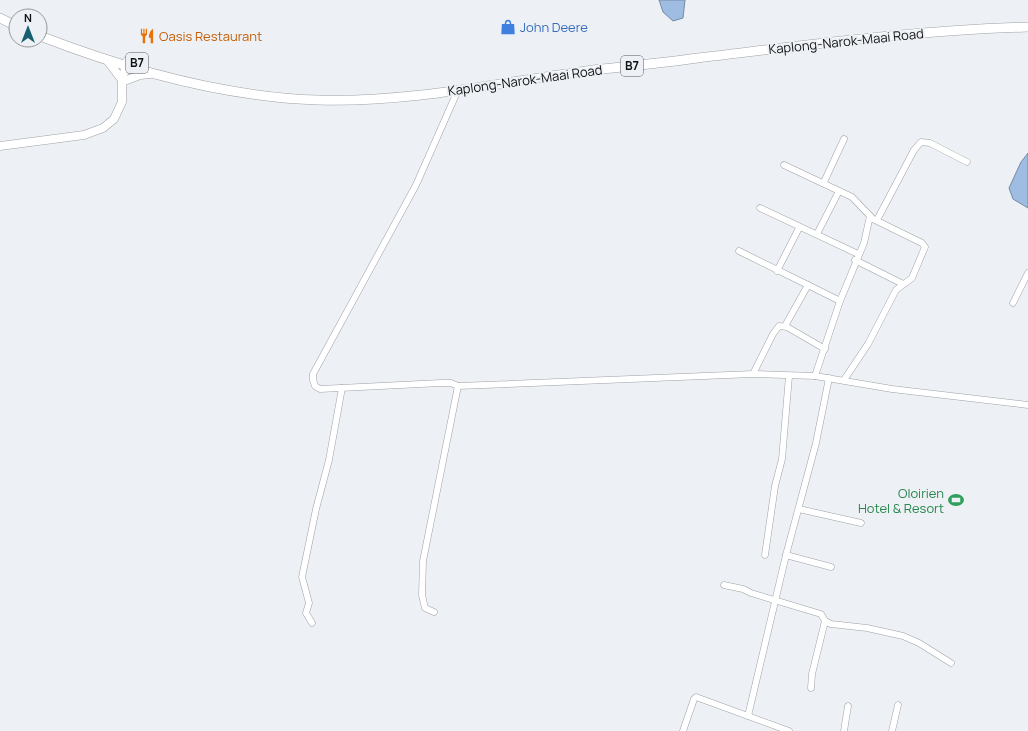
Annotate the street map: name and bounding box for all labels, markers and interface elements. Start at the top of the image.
north arrow [8,8,48,48]
text: N [24,10,32,25]
shop icon: John Deere [499,18,517,36]
place label: John Deere [520,18,588,36]
street label: Kaplong-Narok-Maai Road [768,24,924,58]
restaurant icon: Oasis Restaurant [138,27,156,45]
place label: Oasis Restaurant [159,27,262,45]
road number: B7 [126,53,148,73]
road number: B7 [621,56,643,76]
street label: Kaplong-Narok-Maai Road [447,60,603,100]
place label: Oloirien Hotel & Resort [858,484,944,517]
sports icon: Oloirien Hotel & Resort [947,491,965,509]

